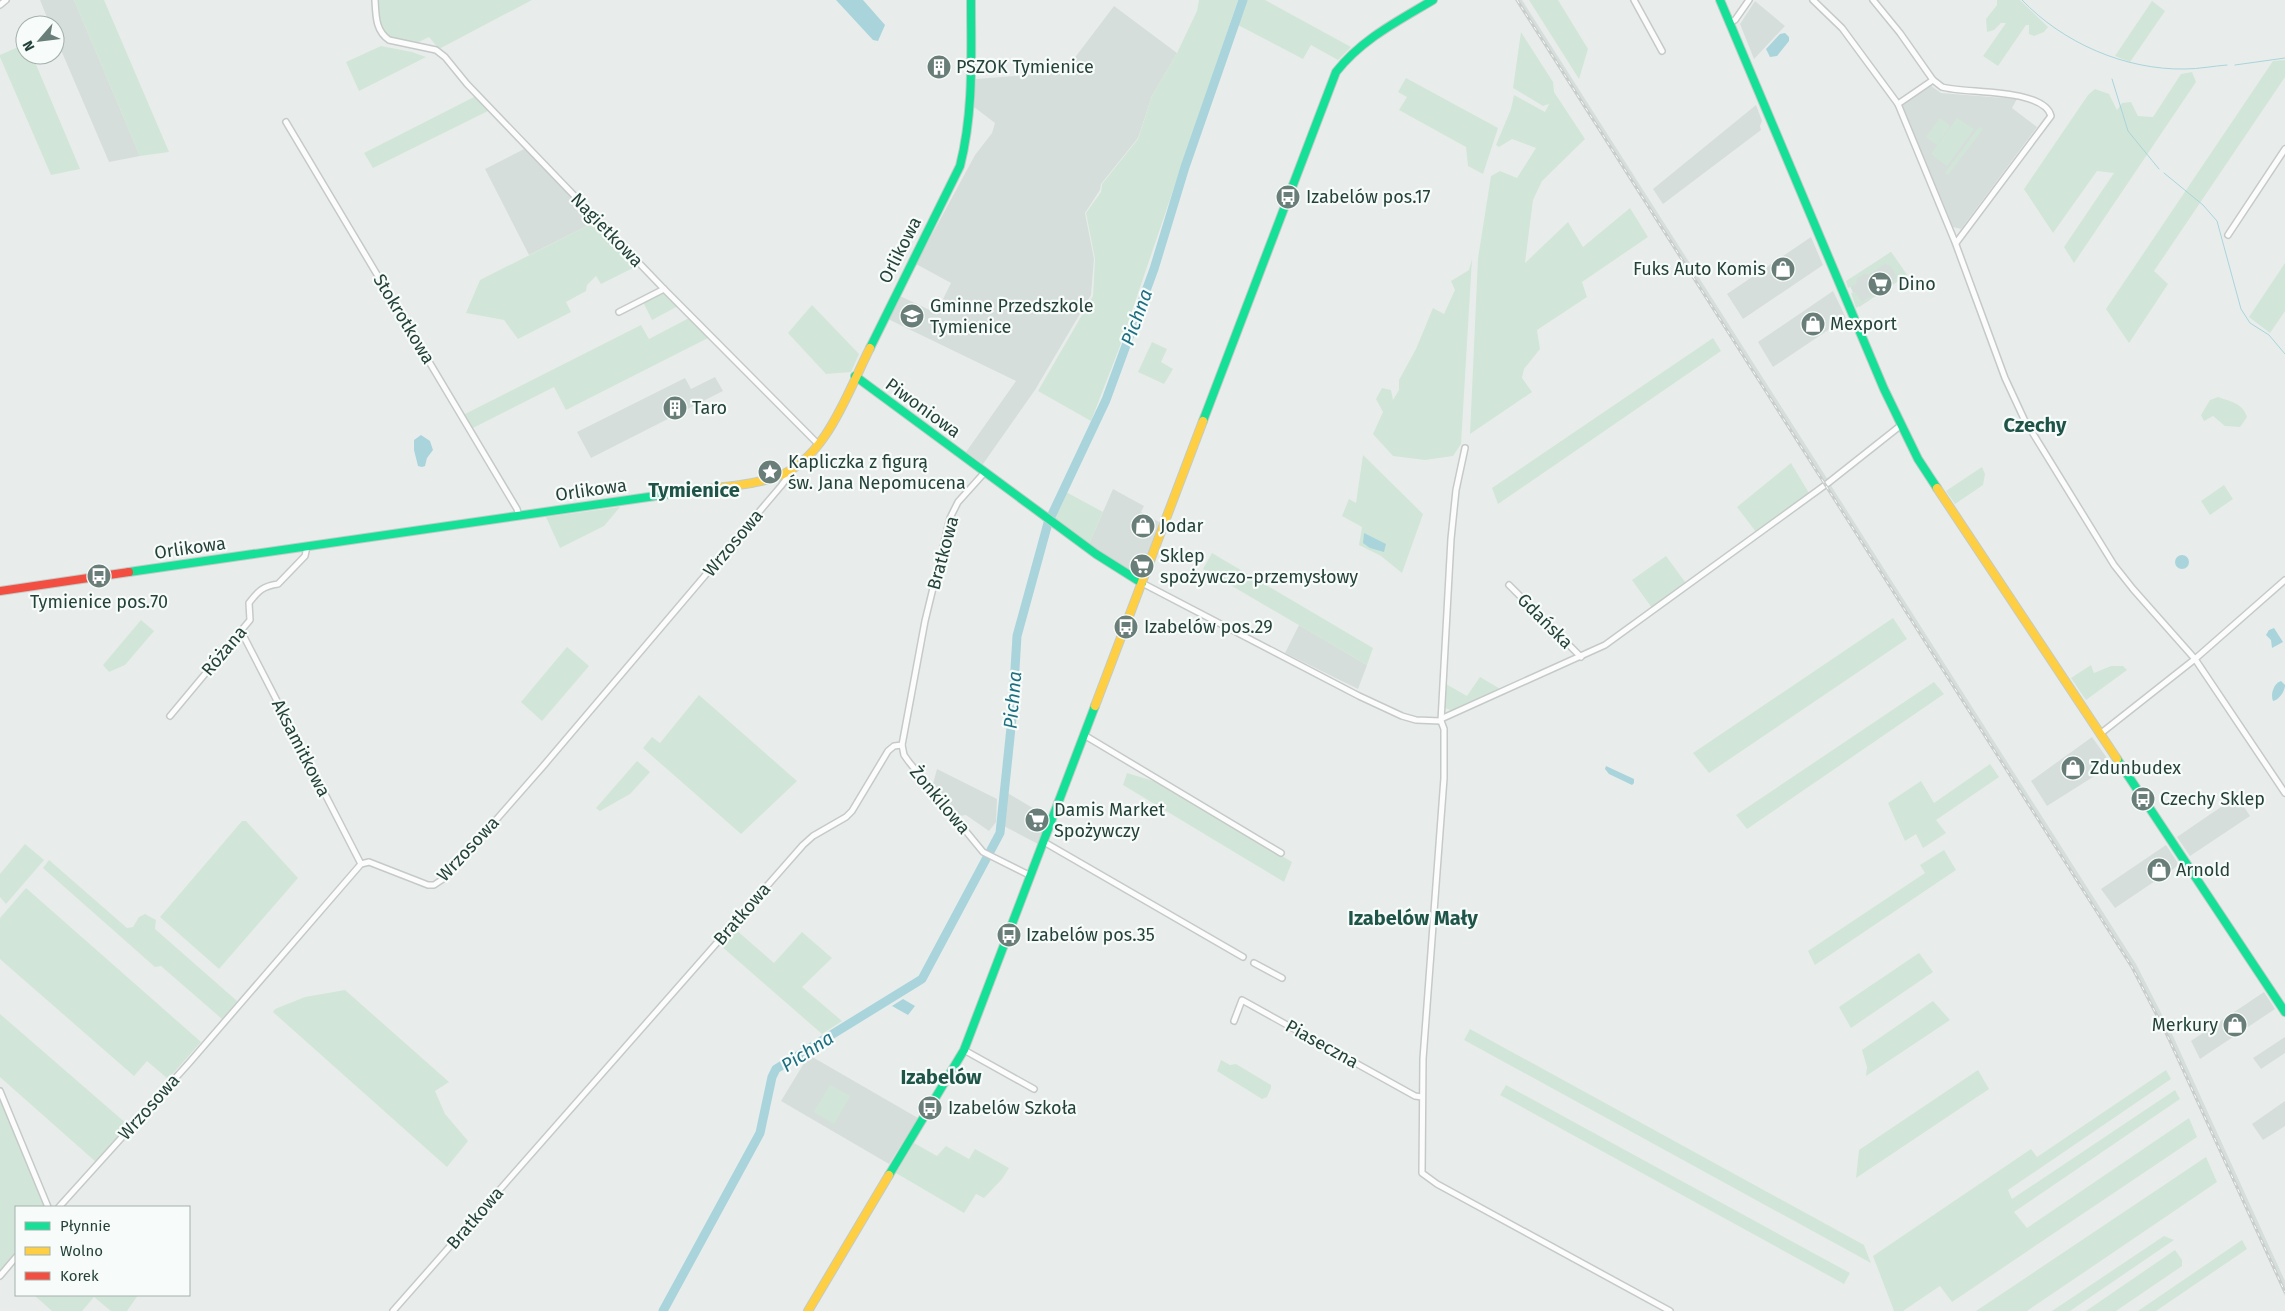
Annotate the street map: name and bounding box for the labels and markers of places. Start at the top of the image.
building icon: PSZOK Tymienice [926,54,952,80]
place label: PSZOK Tymienice [956,56,1094,78]
bus stop icon: Izabelów pos.17 [1275,184,1301,210]
place label: Izabelów pos.17 [1306,186,1431,208]
shop icon: Fuks Auto Komis [1770,256,1796,282]
place label: Fuks Auto Komis [1633,258,1766,280]
supermarket icon: Dino [1867,271,1893,297]
place label: Dino [1898,273,1936,295]
place label: Gminne Przedszkole Tymienice [930,295,1094,338]
school or university icon: Gminne Przedszkole Tymienice [899,303,925,329]
shop icon: Mexport [1800,311,1826,337]
place label: Mexport [1830,313,1898,335]
building icon: Taro [662,395,688,421]
place label: Taro [692,397,727,419]
place label: Kapliczka z figurą św. Jana Nepomucena [788,451,966,494]
place icon: Kapliczka z figurą św. Jana Nepomucena [757,459,783,485]
shop icon: Jodar [1130,513,1156,539]
place label: Jodar [1160,515,1204,537]
place label: Sklep spożywczo-przemysłowy [1160,545,1358,588]
supermarket icon: Sklep spożywczo-przemysłowy [1129,553,1155,579]
bus stop icon: Tymienice pos.70 [86,563,112,589]
place label: Tymienice pos.70 [30,591,168,613]
bus stop icon: Izabelów pos.29 [1113,614,1139,640]
place label: Izabelów pos.29 [1144,616,1273,638]
shop icon: Zdunbudex [2060,755,2086,781]
place label: Zdunbudex [2090,757,2181,779]
bus stop icon: Czechy Sklep [2130,786,2156,812]
place label: Czechy Sklep [2160,788,2265,810]
place label: Damis Market Spożywczy [1054,799,1165,842]
supermarket icon: Damis Market Spożywczy [1024,807,1050,833]
shop icon: Arnold [2146,857,2172,883]
place label: Arnold [2176,859,2230,881]
bus stop icon: Izabelów pos.35 [996,922,1022,948]
place label: Izabelów pos.35 [1026,924,1155,946]
shop icon: Merkury [2222,1012,2248,1038]
place label: Merkury [2152,1014,2218,1036]
bus stop icon: Izabelów Szkoła [917,1095,943,1121]
place label: Izabelów Szkoła [948,1097,1077,1119]

